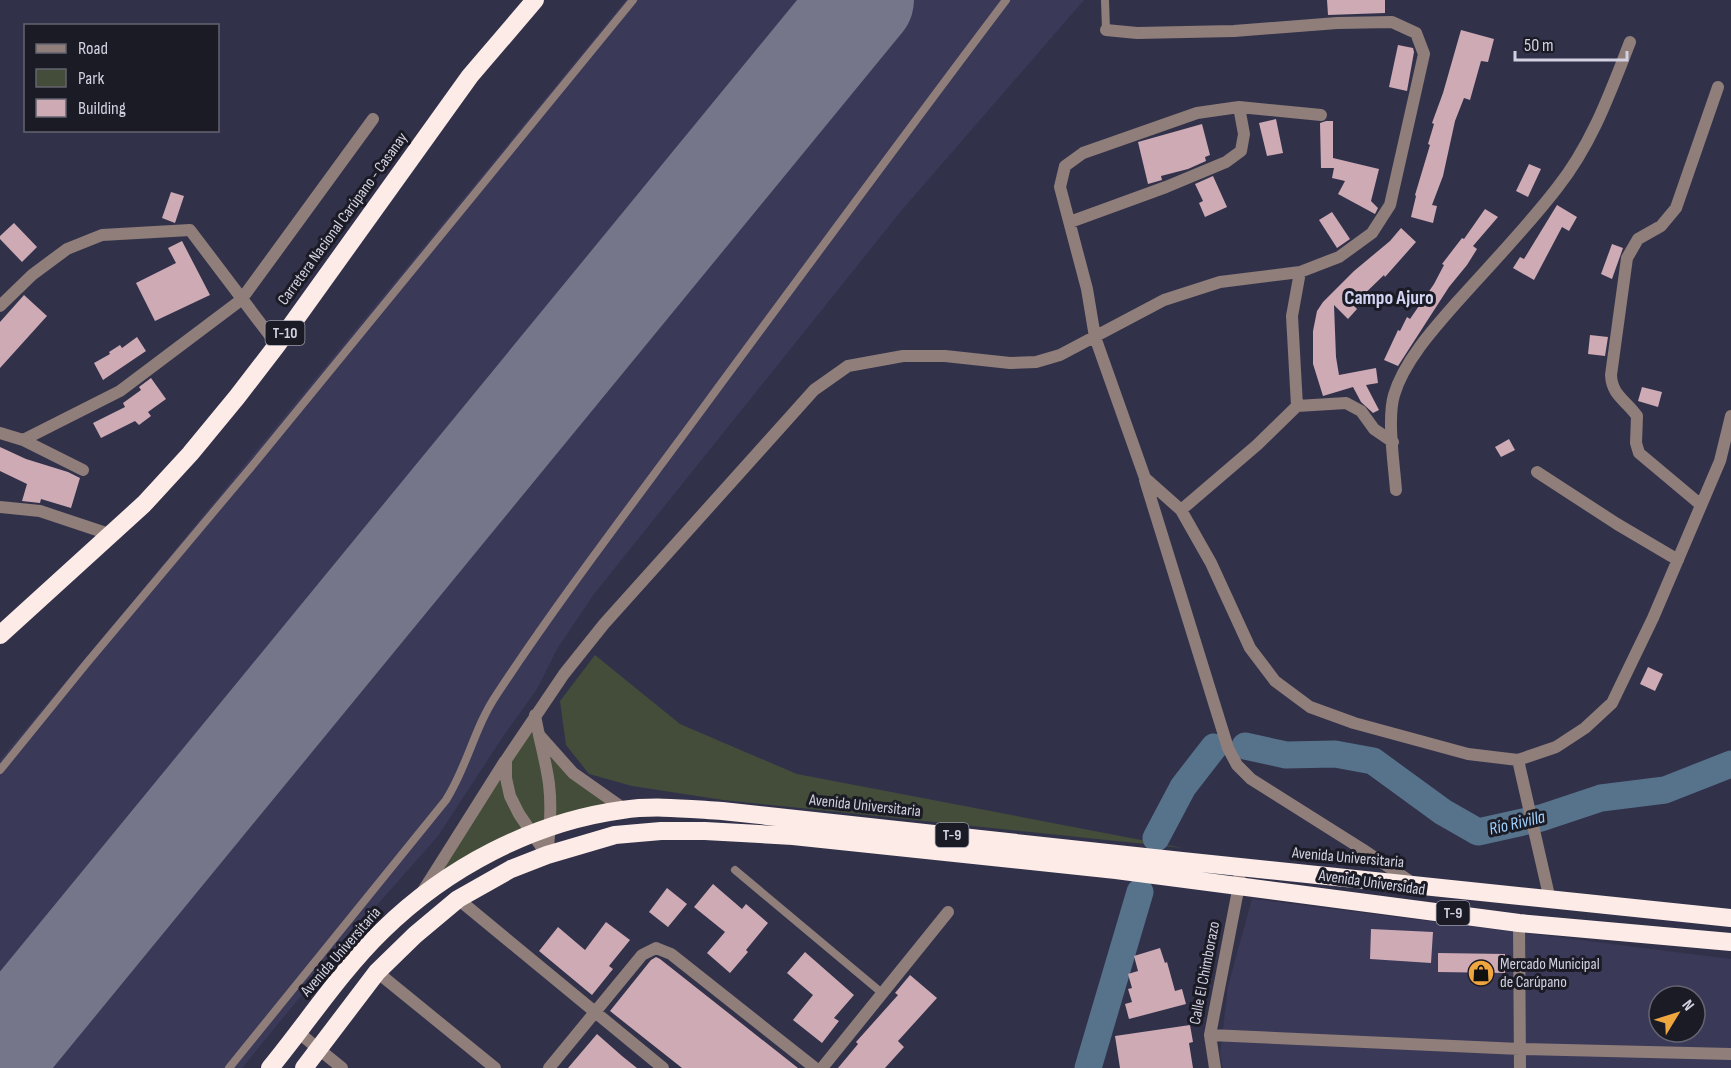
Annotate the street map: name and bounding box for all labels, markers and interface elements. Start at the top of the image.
legend [24,24,219,132]
scale bar [1515,24,1628,62]
text: 50 m [1524,35,1554,56]
text: Road [78,38,108,59]
text: Park [78,68,104,89]
text: Building [78,98,126,119]
street label: Carretera Nacional Carúpano - Casanay [274,129,412,309]
district label: Campo Ajuro [1344,286,1434,310]
road number: T-10 [266,321,304,345]
street label: Avenida Universitaria [807,791,922,821]
water label: Río Rivilla [1487,806,1548,840]
road number: T-9 [936,823,968,847]
street label: Avenida Universitaria [1290,844,1405,872]
street label: Avenida Universidad [1317,866,1426,900]
road number: T-9 [1436,901,1470,925]
street label: Avenida Universitaria [296,903,385,1001]
street label: Calle El Chimborazo [1186,920,1224,1026]
place label: Mercado Municipal de Carúpano [1500,955,1600,992]
shop icon: Mercado Municipal de Carúpano [1466,958,1496,988]
north arrow [1647,984,1707,1044]
text: N [1678,996,1698,1015]

